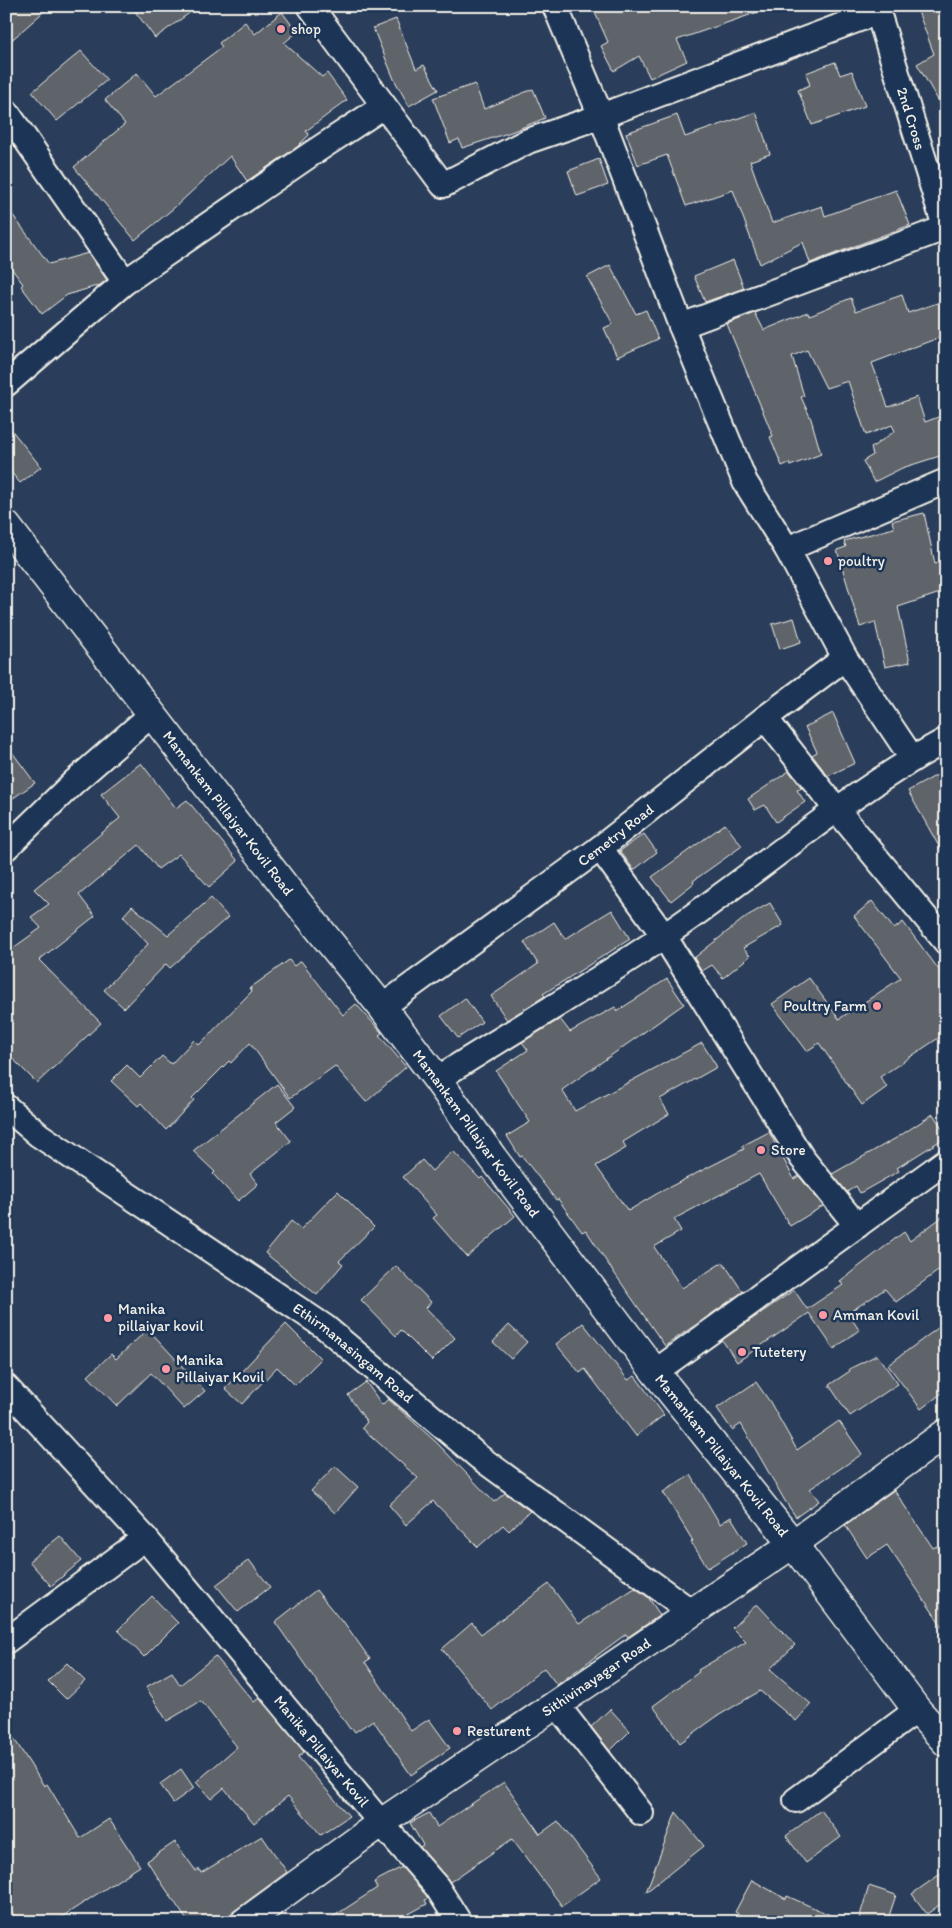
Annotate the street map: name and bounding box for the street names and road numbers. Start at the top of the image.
street label: 2nd Cross [893,85,929,152]
street label: Mamankam Pillaiyar Kovil Road [159,727,298,899]
street label: Cemetry Road [574,800,657,870]
street label: Mamankam Pillaiyar Kovil Road [409,1046,544,1221]
street label: Ethirmanasingam Road [289,1299,418,1407]
street label: Mamankam Pillaiyar Kovil Road [651,1370,792,1540]
street label: Sithivinayagar Road [538,1634,654,1721]
street label: Manika Pillaiyar Kovil [270,1692,373,1811]

